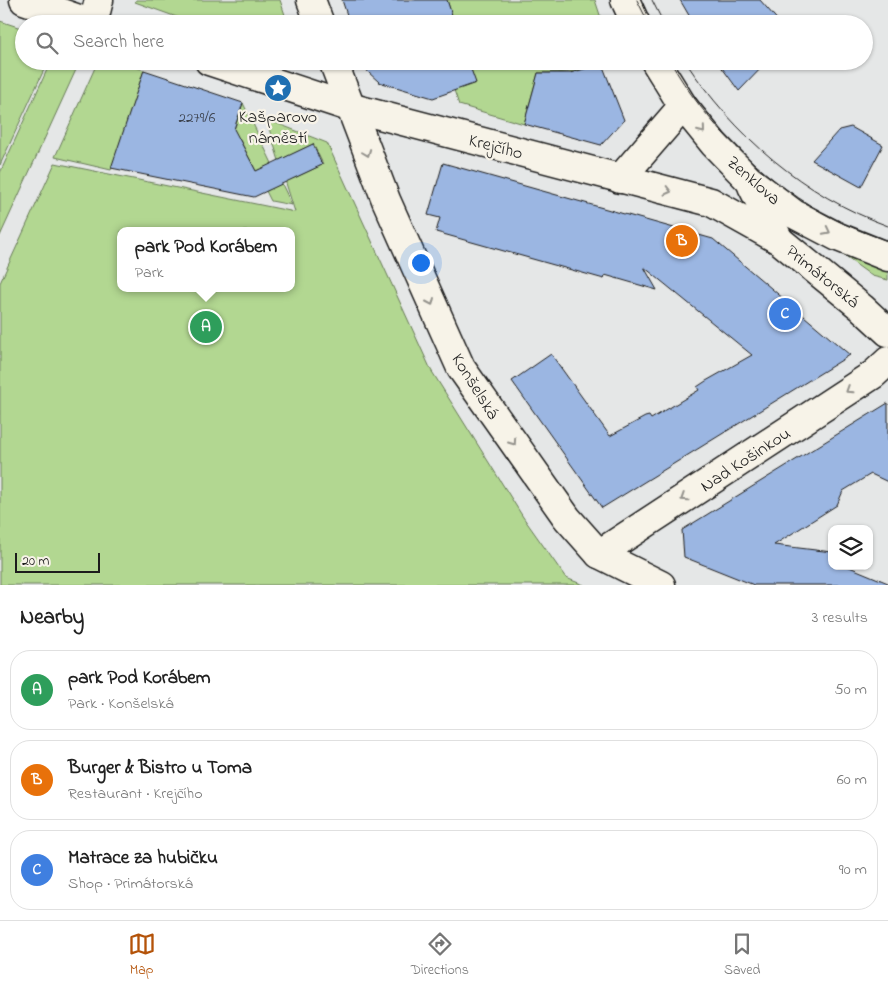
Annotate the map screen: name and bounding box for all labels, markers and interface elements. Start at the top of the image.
search box [15,15,873,70]
icon: search [33,29,61,57]
text: Search here [73,29,164,56]
place icon: Kašparovo náměstí [263,73,293,103]
place label: Kašparovo náměstí [239,105,317,152]
house number: 2279/6 [179,107,216,129]
one-way arrow [697,124,705,133]
street label: Krejčího [465,128,525,168]
one-way arrow [361,148,371,156]
street label: Zenklova [720,151,785,212]
one-way arrow [663,185,672,196]
pin: B [666,222,698,260]
one-way arrow [822,225,831,235]
popup [117,227,295,292]
text: park Pod Korábem [135,234,277,261]
street label: Primátorská [779,240,864,315]
your location [408,250,434,276]
text: Park [135,261,164,285]
pin: C [769,295,801,333]
one-way arrow [425,297,436,306]
pin: A [190,308,222,346]
street label: Konšelská [444,349,505,425]
one-way arrow [845,384,855,393]
street label: Nad Košinkou [696,422,797,500]
one-way arrow [507,436,516,446]
one-way arrow [680,492,689,502]
map controls [828,525,873,570]
button: layers [828,525,873,570]
scale bar [15,550,100,573]
text: 20 m [22,551,49,572]
text: Nearby [20,603,84,633]
text: 3 results [812,606,868,630]
text: park Pod Korábem [68,665,211,692]
text: A [32,678,42,702]
text: 50 m [835,678,867,702]
text: Park · Konšelská [68,692,174,716]
text: Burger & Bistro u Toma [68,755,252,782]
text: B [32,768,42,792]
text: 60 m [837,768,867,792]
text: Restaurant · Krejčího [68,782,203,806]
text: Matrace za hubičku [68,845,218,872]
text: C [33,858,41,882]
text: 90 m [839,858,867,882]
text: Shop · Primátorská [68,872,193,896]
tab: Map [128,930,156,981]
tab: Directions [411,930,469,981]
tab: Saved [724,930,760,981]

